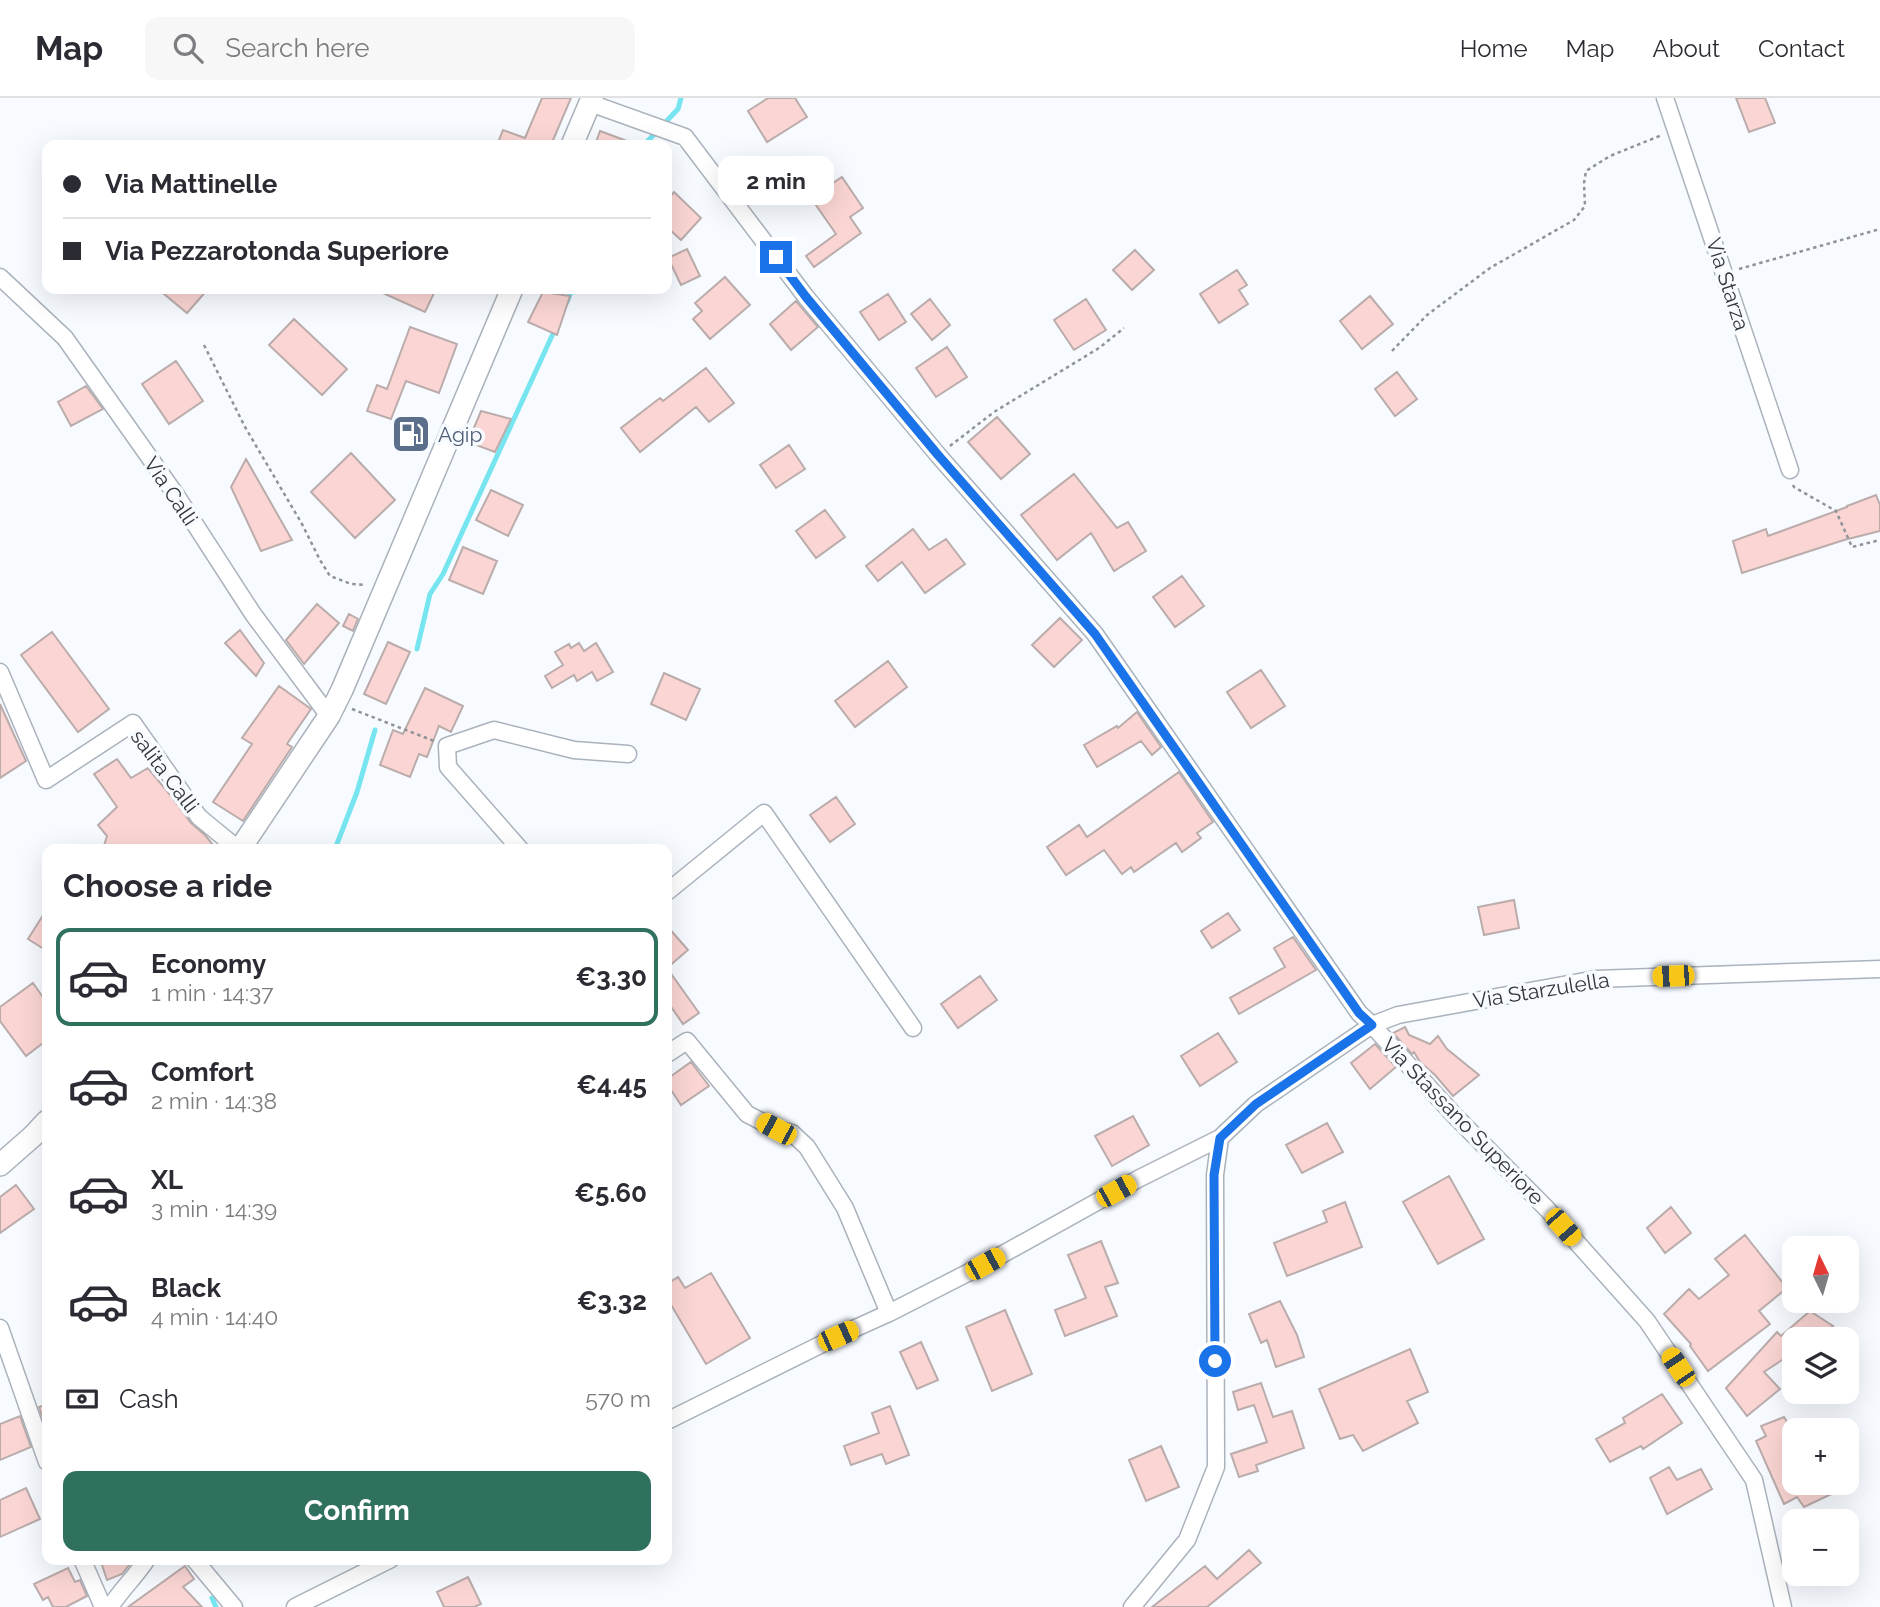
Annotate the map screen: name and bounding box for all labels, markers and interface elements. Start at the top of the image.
search box [145,17,635,80]
text: Map [35,29,103,68]
icon: search [169,29,207,67]
text: Search here [225,33,370,63]
text: Home [1460,34,1528,63]
text: Map [1566,34,1614,63]
text: About [1652,34,1720,63]
text: Contact [1758,34,1845,63]
callout: 2 min [718,156,834,204]
text: 2 min [746,167,806,194]
text: Via Mattinelle [105,169,277,199]
street label: Via Starza [1701,235,1755,333]
text: Via Pezzarotonda Superiore [105,236,449,266]
route end [760,241,792,273]
fuel station icon: Agip [390,413,432,455]
place label: Agip [438,422,482,447]
street label: Via Calli [139,452,203,530]
street label: salita Calli [126,725,204,817]
text: Choose a ride [63,867,272,904]
icon: car [67,946,130,1009]
text: Economy [151,949,266,979]
text: €3.30 [575,962,647,992]
car [1652,965,1695,987]
street label: Via Starzulella [1471,967,1611,1013]
text: 1 min · 14:37 [151,979,274,1006]
street label: Via Stassano Superiore [1377,1032,1549,1210]
icon: car [67,1054,130,1117]
text: Comfort [151,1057,254,1087]
text: €4.45 [576,1070,647,1100]
text: 2 min · 14:38 [151,1087,277,1114]
car [753,1110,800,1148]
icon: car [67,1162,130,1225]
text: XL [151,1165,183,1195]
car [1093,1172,1140,1210]
text: €5.60 [574,1178,647,1208]
text: 3 min · 14:39 [151,1195,277,1222]
car [1542,1204,1585,1250]
north arrow [1782,1236,1858,1312]
map controls [1782,1236,1859,1586]
car [962,1245,1009,1283]
icon: car [67,1270,130,1333]
text: Black [151,1273,221,1303]
text: €3.32 [577,1286,647,1316]
text: 4 min · 14:40 [151,1303,278,1330]
car [815,1318,862,1354]
button: layers [1782,1327,1859,1404]
car [1658,1344,1699,1390]
route start [1199,1345,1231,1377]
icon: cash [63,1380,101,1418]
text: Cash [119,1384,179,1414]
text: 570 m [585,1385,651,1412]
button: + [1782,1418,1859,1495]
button: Confirm [63,1471,651,1551]
button: − [1782,1509,1859,1586]

